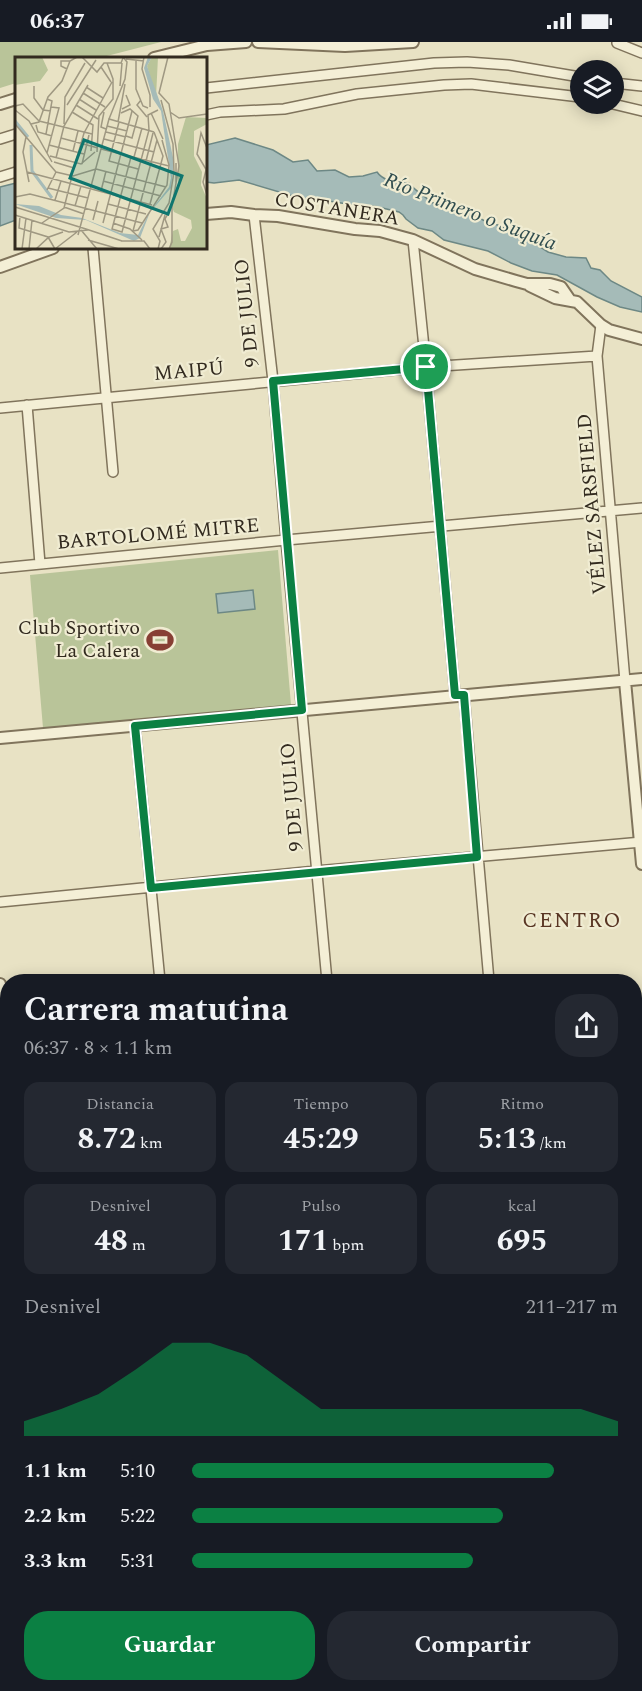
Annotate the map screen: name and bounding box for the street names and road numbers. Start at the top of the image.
street label: COSTANERA [272,184,402,234]
street label: 9 DE JULIO [226,257,268,369]
street label: MAIPÚ [152,353,226,389]
street label: VÉLEZ SARSFIELD [569,412,615,596]
street label: BARTOLOMÉ MITRE [56,510,260,558]
street label: 9 DE JULIO [272,741,312,853]

